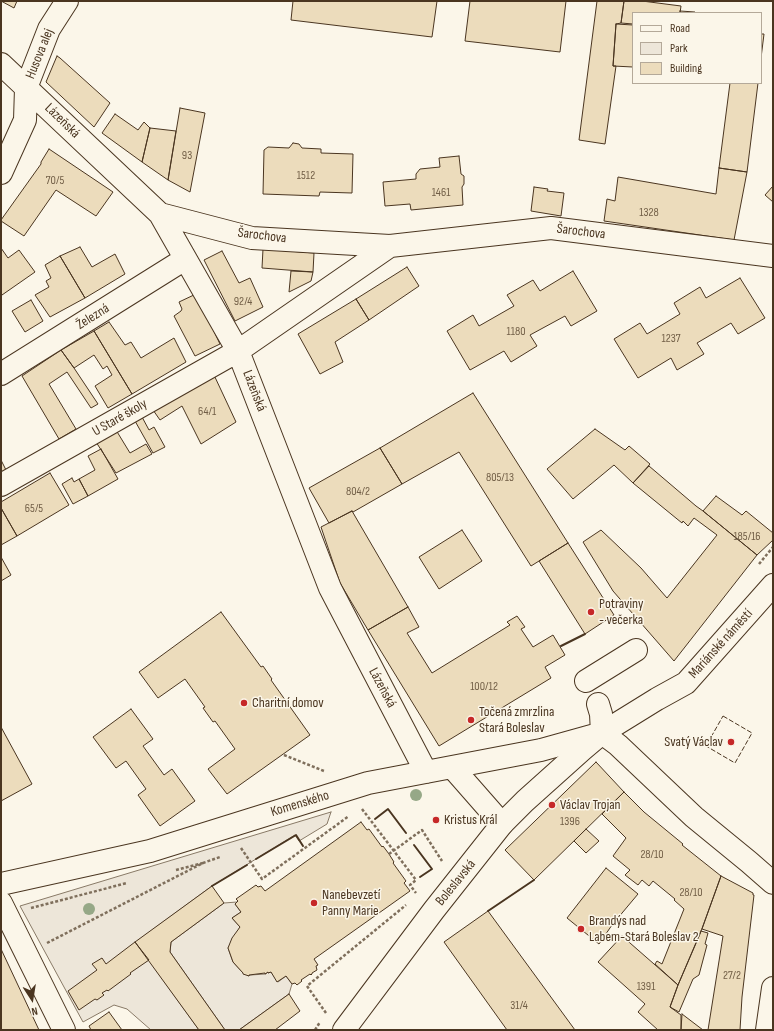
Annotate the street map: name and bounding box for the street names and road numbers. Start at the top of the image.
street label: Husova alej [22,26,58,82]
street label: Lázeňská [41,100,83,142]
street label: Šarochova [556,221,606,243]
street label: Šarochova [237,225,287,247]
street label: Železná [73,300,113,334]
street label: Lázeňská [238,368,270,414]
street label: U Staré školy [90,396,150,440]
street label: Mariánské náměstí [685,606,757,682]
street label: Lázeňská [365,665,399,711]
street label: Komenského [269,787,331,821]
street label: Boleslavská [432,857,480,909]

